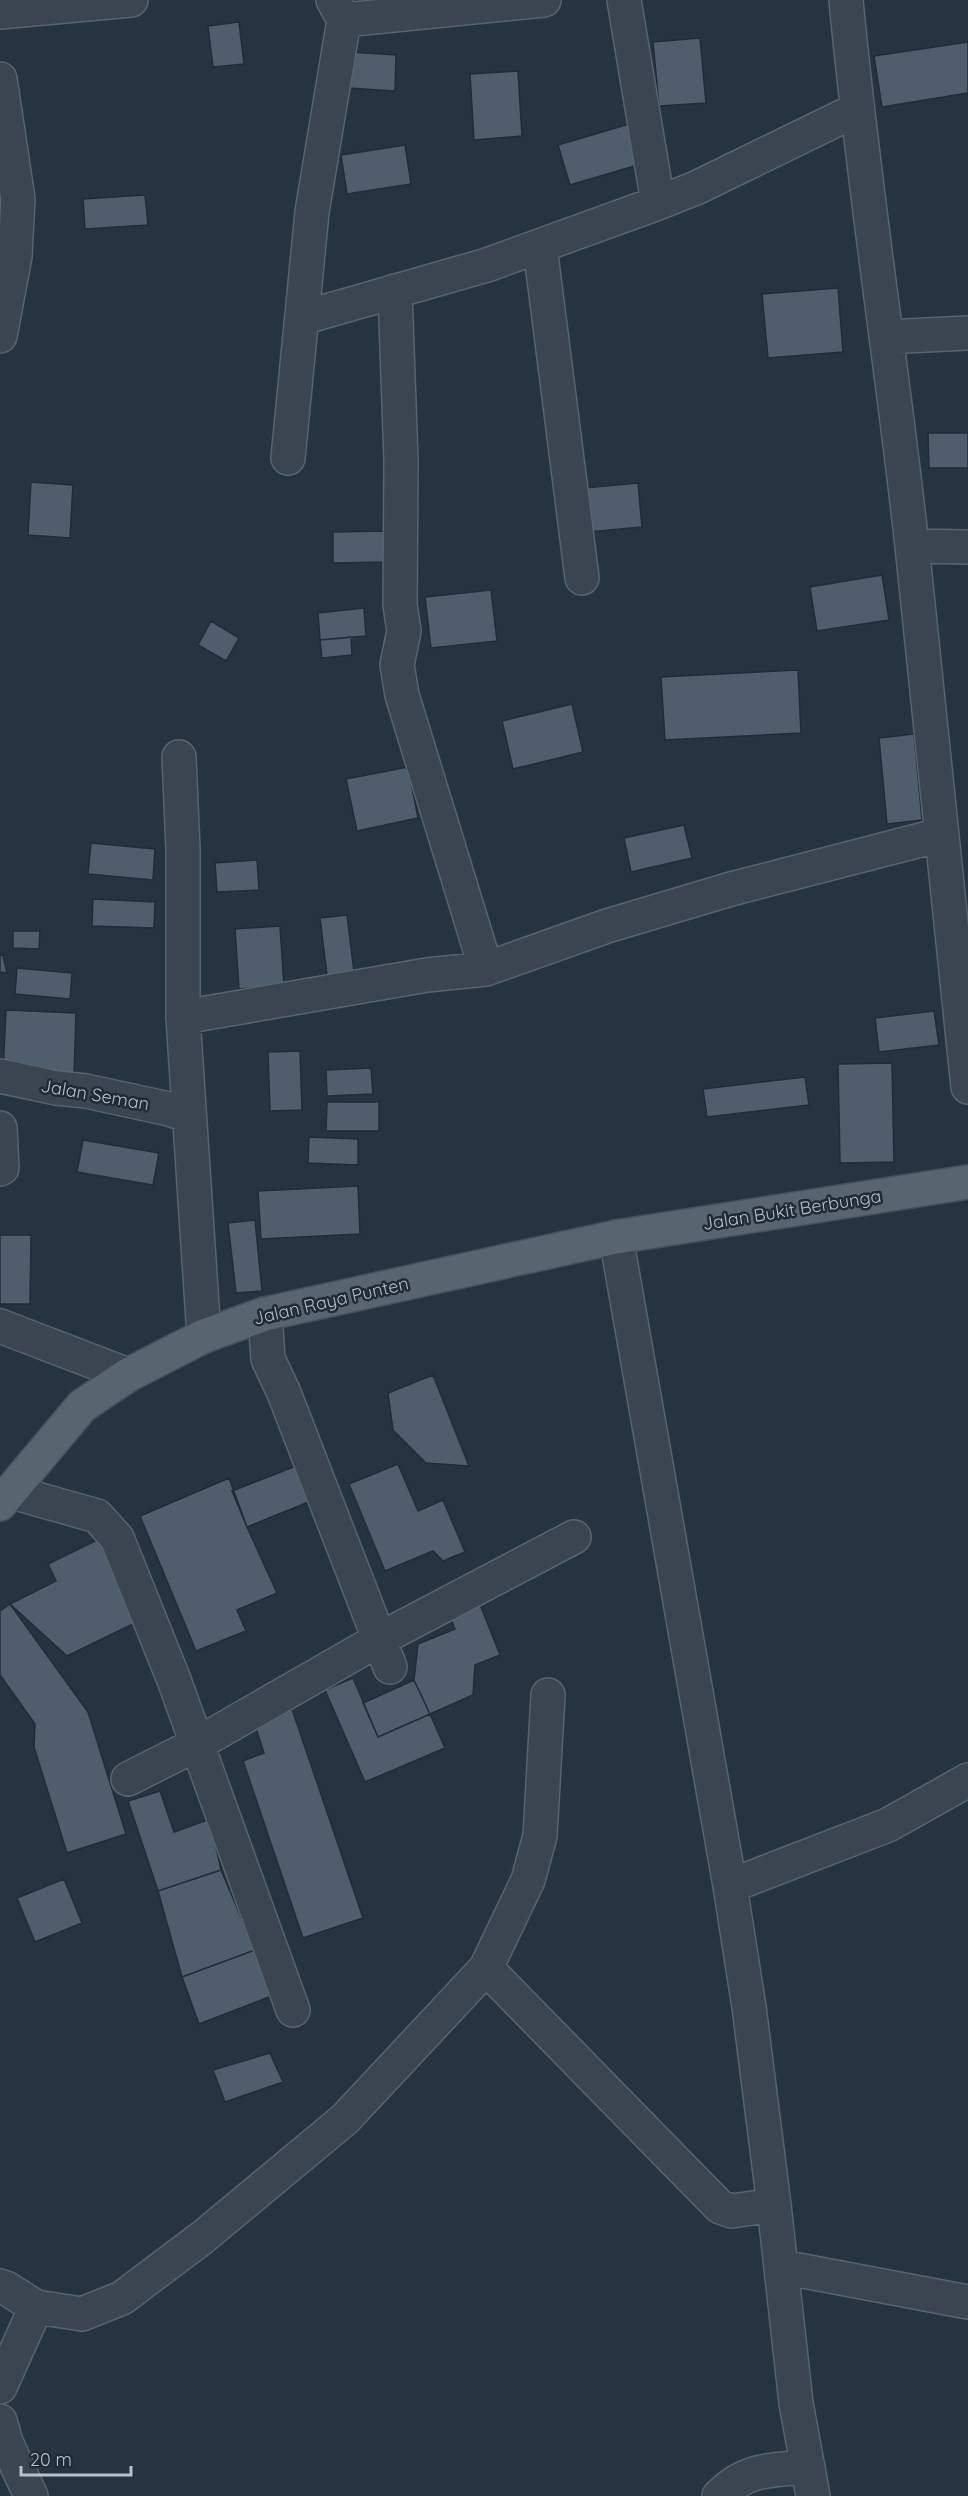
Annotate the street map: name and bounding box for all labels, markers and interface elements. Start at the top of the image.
street label: Jalan Seman [39,1074,151,1115]
street label: Jalan Bukit Berbunga [701,1184,883,1235]
street label: Jalan Raya Punten [251,1271,411,1330]
scale bar [21,2439,130,2477]
text: 20 m [30,2448,72,2471]

